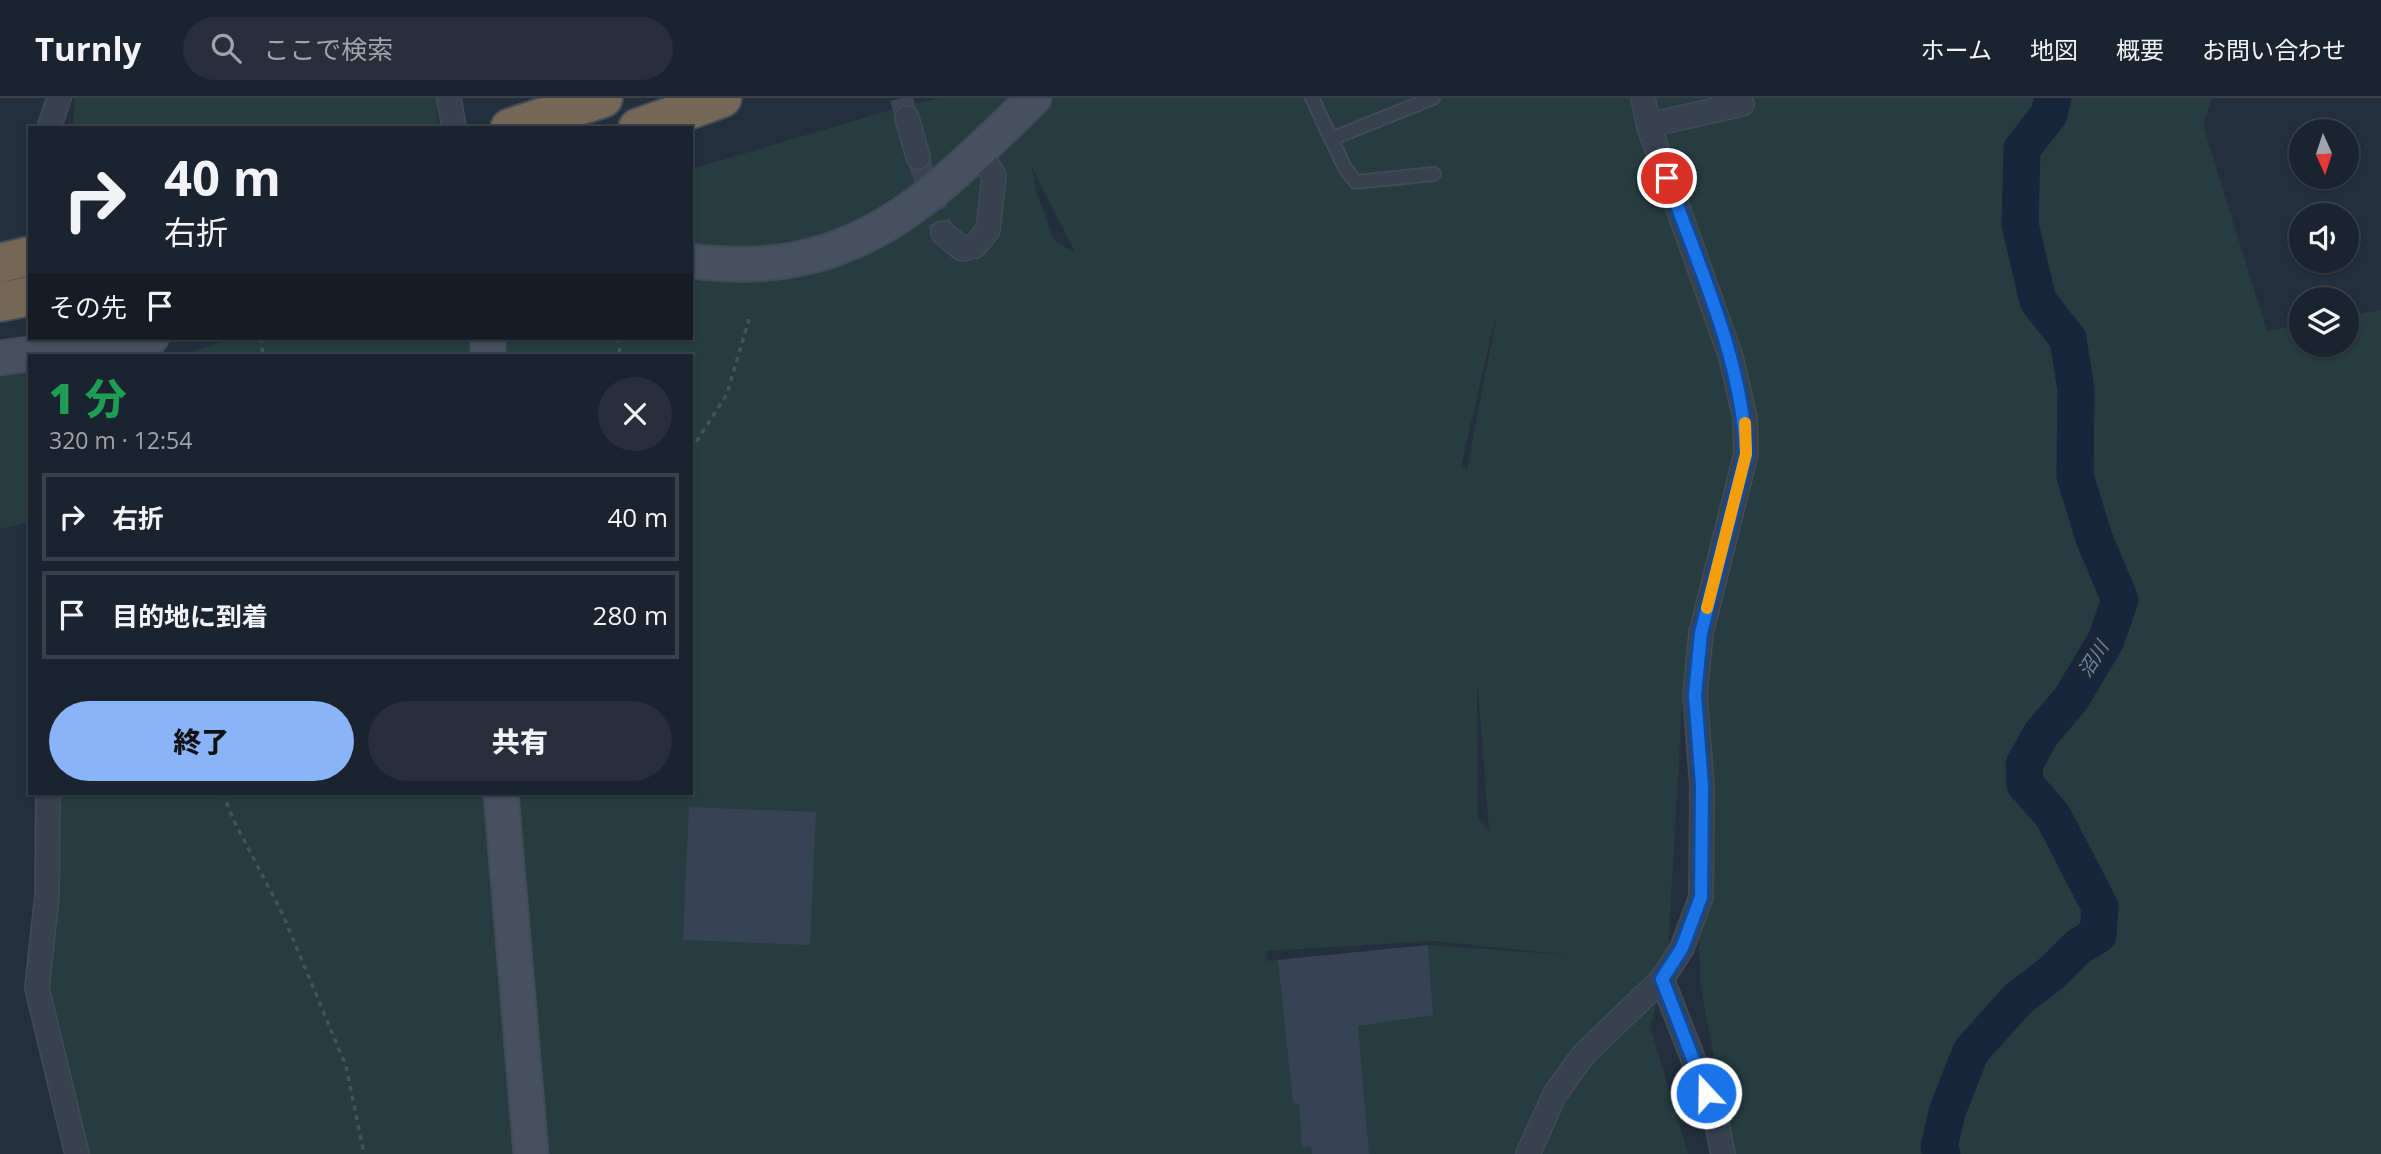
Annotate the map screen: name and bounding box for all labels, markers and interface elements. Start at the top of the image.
search box [183,17,673,80]
text: Turnly [35,26,141,71]
icon: search [207,29,245,67]
text: ここで検索 [263,31,393,67]
text: ホーム [1921,33,1992,66]
text: 地図 [2030,33,2078,66]
text: 概要 [2116,33,2164,66]
text: お問い合わせ [2202,33,2346,66]
north arrow [2289,119,2359,189]
map controls [2289,119,2359,357]
text: 40 m [164,144,281,210]
pin [1637,148,1697,208]
icon: right [49,154,140,245]
icon: arrive [1648,159,1686,197]
button: sound [2289,203,2359,273]
text: 右折 [164,210,228,253]
icon: arrive [141,287,179,325]
button: layers [2289,287,2359,357]
text: その先 [49,289,127,325]
text: 1 分 [49,369,127,426]
button: close [598,377,672,451]
text: 320 m · 12:54 [49,424,192,456]
icon: right [53,498,91,536]
text: 40 m [607,499,668,535]
text: 右折 [112,500,164,536]
icon: arrive [53,596,91,634]
text: 280 m [593,597,668,633]
text: 目的地に到着 [112,598,268,634]
water label: 沼川 [2072,634,2115,682]
button: 終了 [49,701,354,781]
button: 共有 [368,701,672,781]
position arrow [1669,1056,1743,1130]

